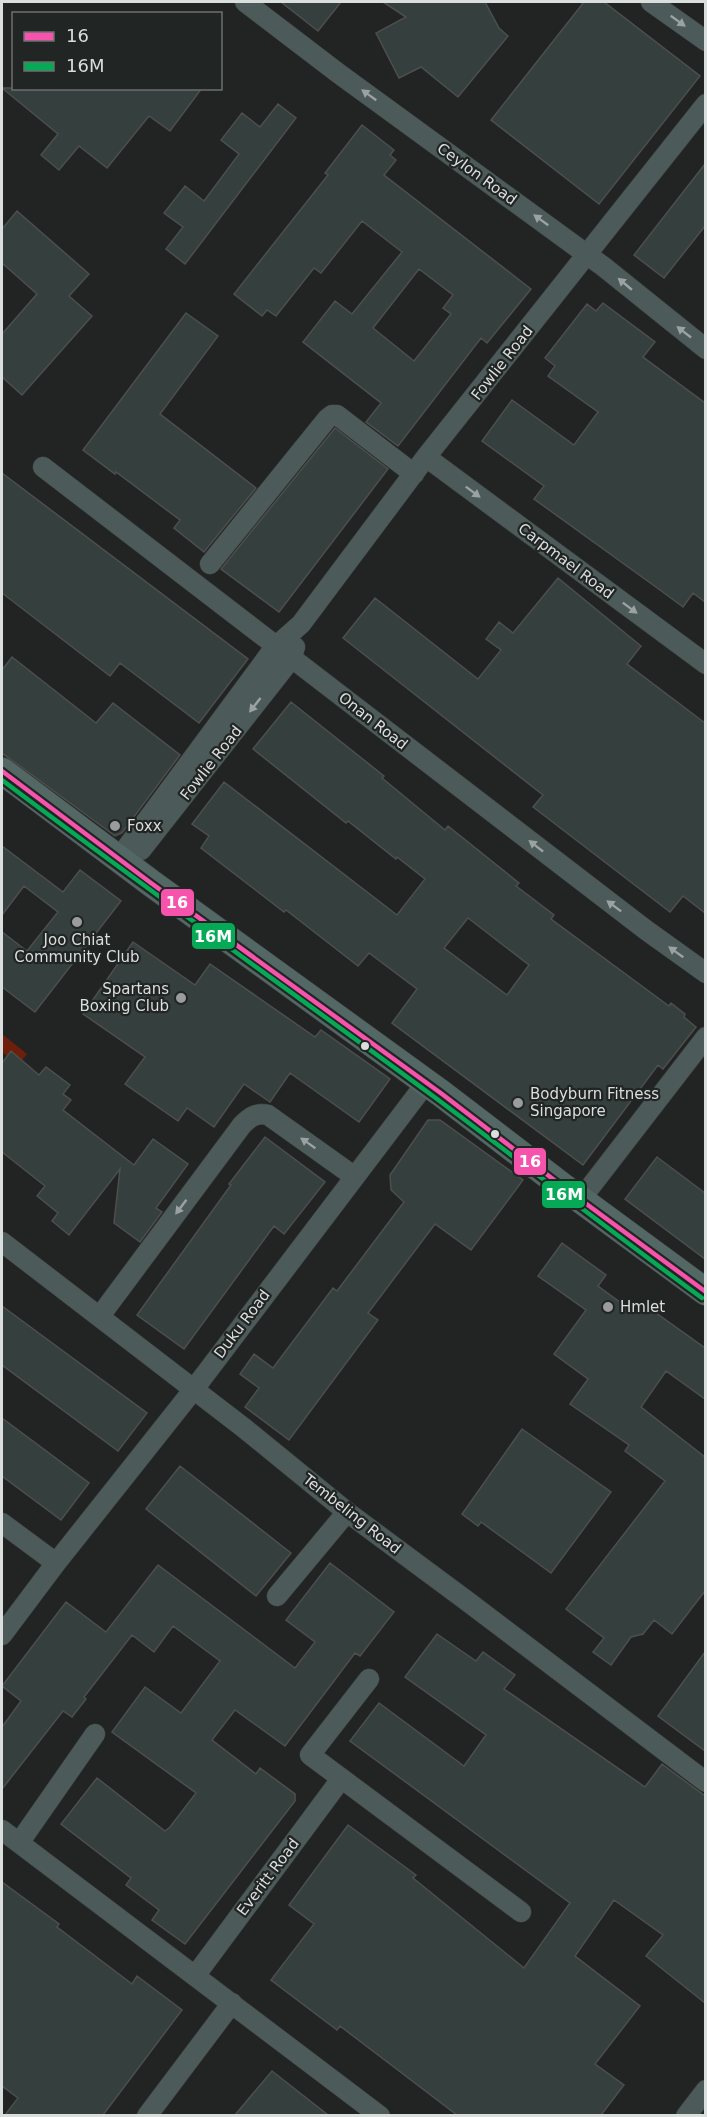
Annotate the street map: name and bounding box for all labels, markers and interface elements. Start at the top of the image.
legend [12,12,222,90]
one-way arrow [670,15,686,27]
text: 16 [66,25,89,46]
text: 16M [66,55,104,76]
one-way arrow [362,90,377,102]
street label: Ceylon Road [434,139,520,209]
one-way arrow [533,214,549,226]
one-way arrow [618,278,633,291]
street label: Fowlie Road [467,322,537,404]
one-way arrow [676,326,691,339]
one-way arrow [465,486,481,498]
street label: Carpmael Road [515,519,617,603]
one-way arrow [622,602,638,615]
street label: Onan Road [335,689,411,753]
one-way arrow [250,698,262,713]
street label: Fowlie Road [176,722,246,804]
place label: Foxx [127,817,162,835]
marker: Foxx [108,819,122,833]
one-way arrow [528,840,544,853]
line badge: 16 [160,888,195,917]
text: 16 [166,893,188,912]
one-way arrow [607,901,622,913]
marker: Joo Chiat Community Club [70,915,84,929]
line badge: 16M [191,922,236,950]
text: 16M [194,927,232,946]
place label: Joo Chiat Community Club [14,931,140,966]
one-way arrow [668,946,684,958]
place label: Spartans Boxing Club [79,980,169,1015]
marker: Spartans Boxing Club [174,991,188,1005]
unlabelled marker [359,1040,371,1052]
place label: Bodyburn Fitness Singapore [530,1085,659,1120]
marker: Bodyburn Fitness Singapore [511,1096,525,1110]
unlabelled marker [489,1128,501,1140]
one-way arrow [300,1137,316,1149]
line badge: 16 [513,1147,547,1176]
text: 16 [519,1152,541,1171]
line badge: 16M [541,1180,586,1209]
text: 16M [545,1185,583,1204]
one-way arrow [176,1200,188,1215]
street label: Duku Road [210,1286,274,1362]
place label: Hmlet [620,1298,665,1316]
marker: Hmlet [601,1300,615,1314]
street label: Tembeling Road [299,1470,404,1558]
street label: Everitt Road [233,1835,303,1919]

